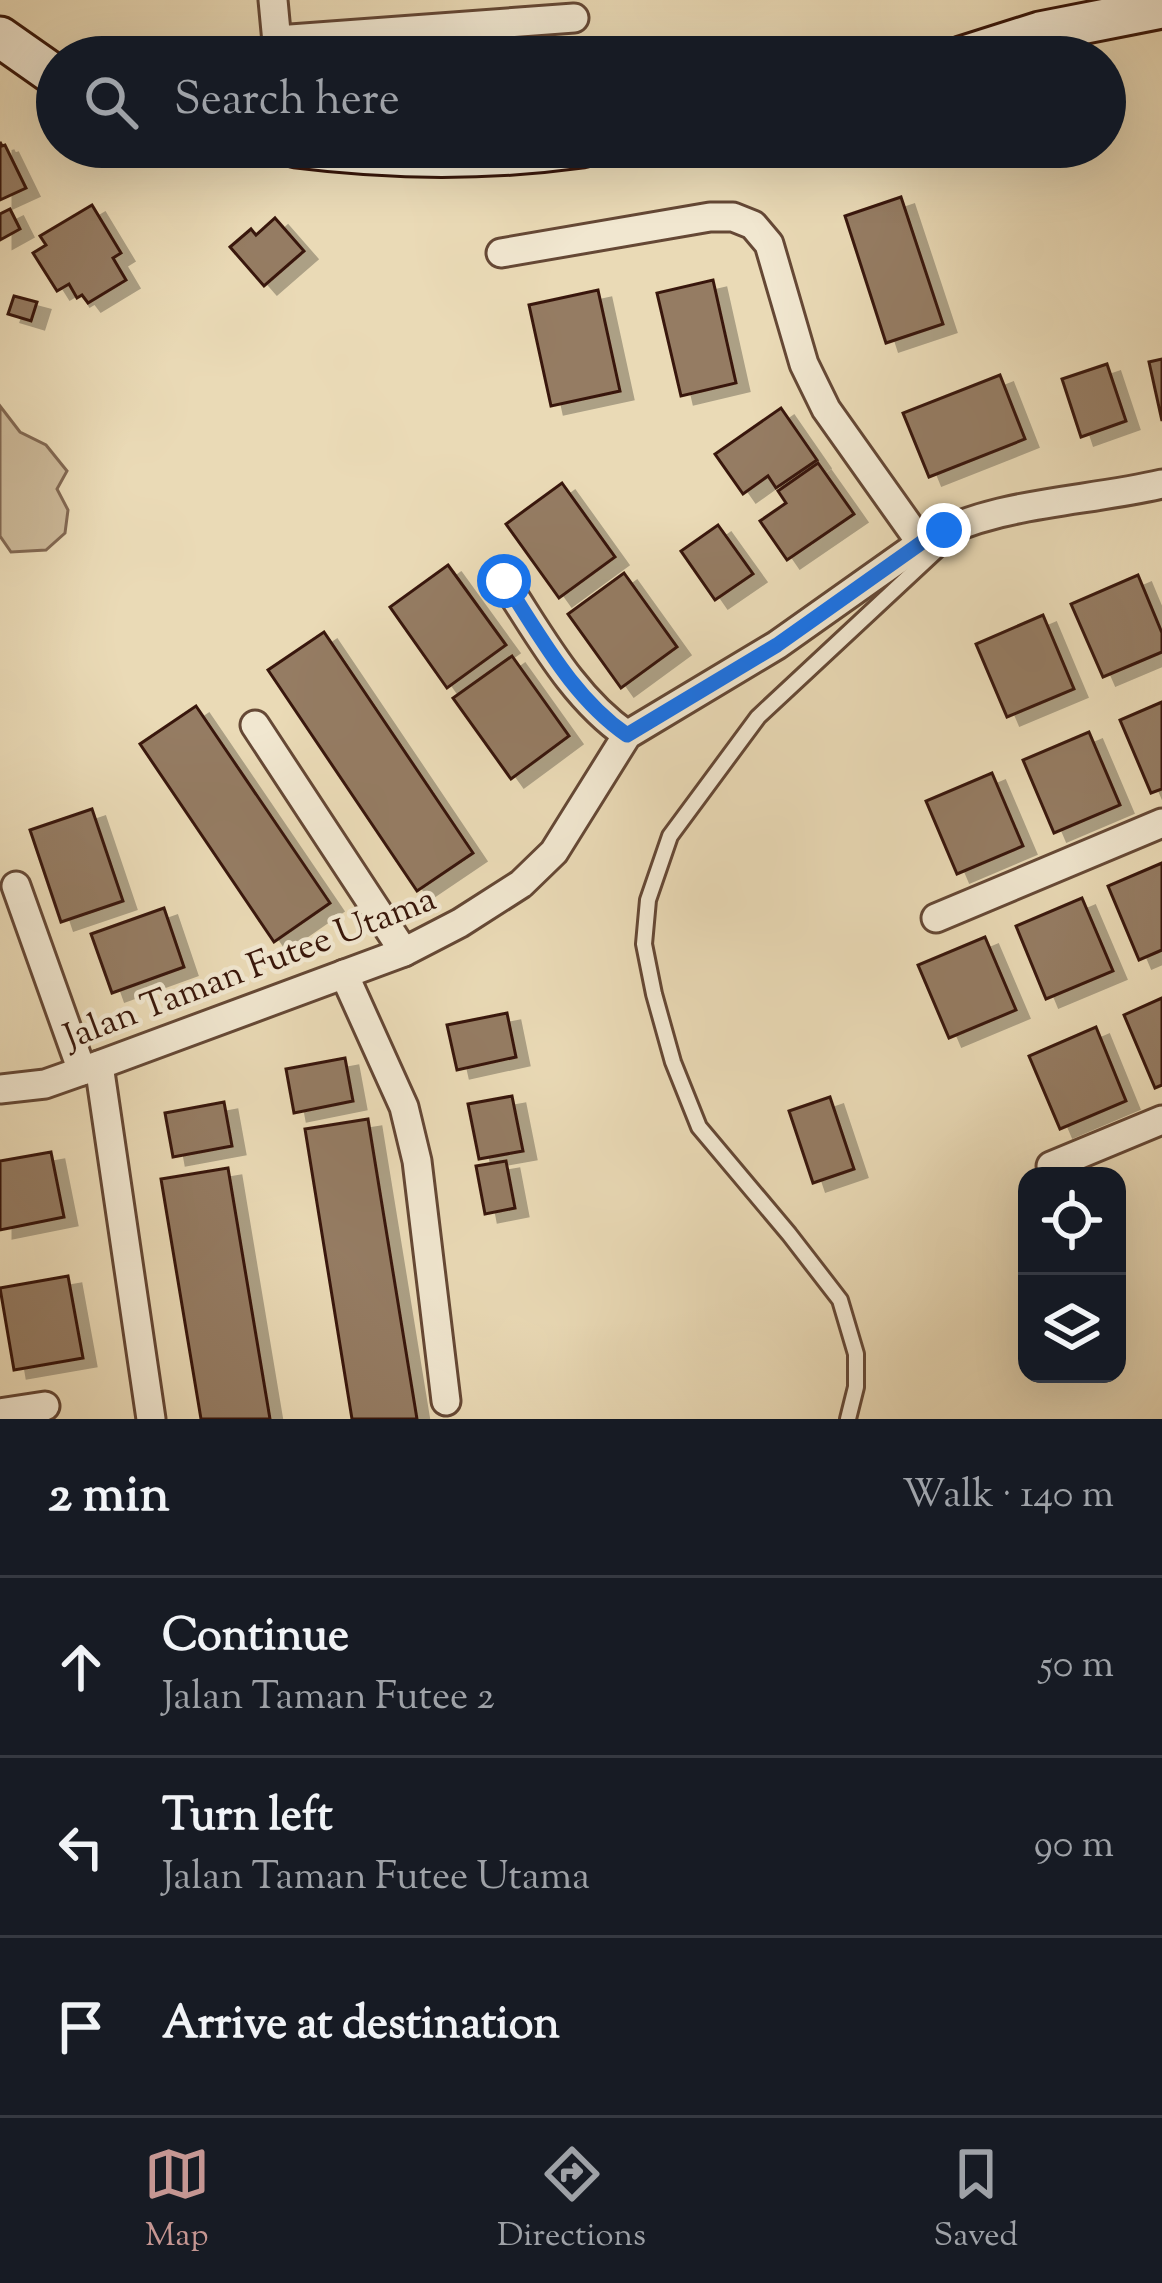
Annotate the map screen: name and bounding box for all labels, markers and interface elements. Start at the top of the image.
search box [36,36,1126,168]
icon: search [78,69,144,135]
text: Search here [174,70,400,135]
route end [917,503,971,557]
route start [477,554,531,608]
street label: Jalan Taman Futee Utama [55,875,444,1065]
map controls [1018,1167,1126,1383]
button: locate [1018,1167,1126,1275]
button: layers [1018,1275,1126,1383]
text: 2 min [48,1461,170,1534]
text: Walk · 140 m [902,1469,1114,1525]
text: Continue [162,1606,349,1671]
icon: ahead [48,1634,114,1700]
text: 50 m [1039,1639,1114,1695]
text: Jalan Taman Futee 2 [162,1671,495,1727]
text: Turn left [162,1786,333,1851]
icon: left [48,1814,114,1880]
text: 90 m [1034,1819,1114,1875]
text: Jalan Taman Futee Utama [162,1851,590,1907]
icon: arrive [48,1994,114,2060]
text: Arrive at destination [162,1994,560,2059]
tab: Map [144,2141,210,2261]
tab: Directions [497,2141,646,2261]
tab: Saved [934,2141,1018,2261]

